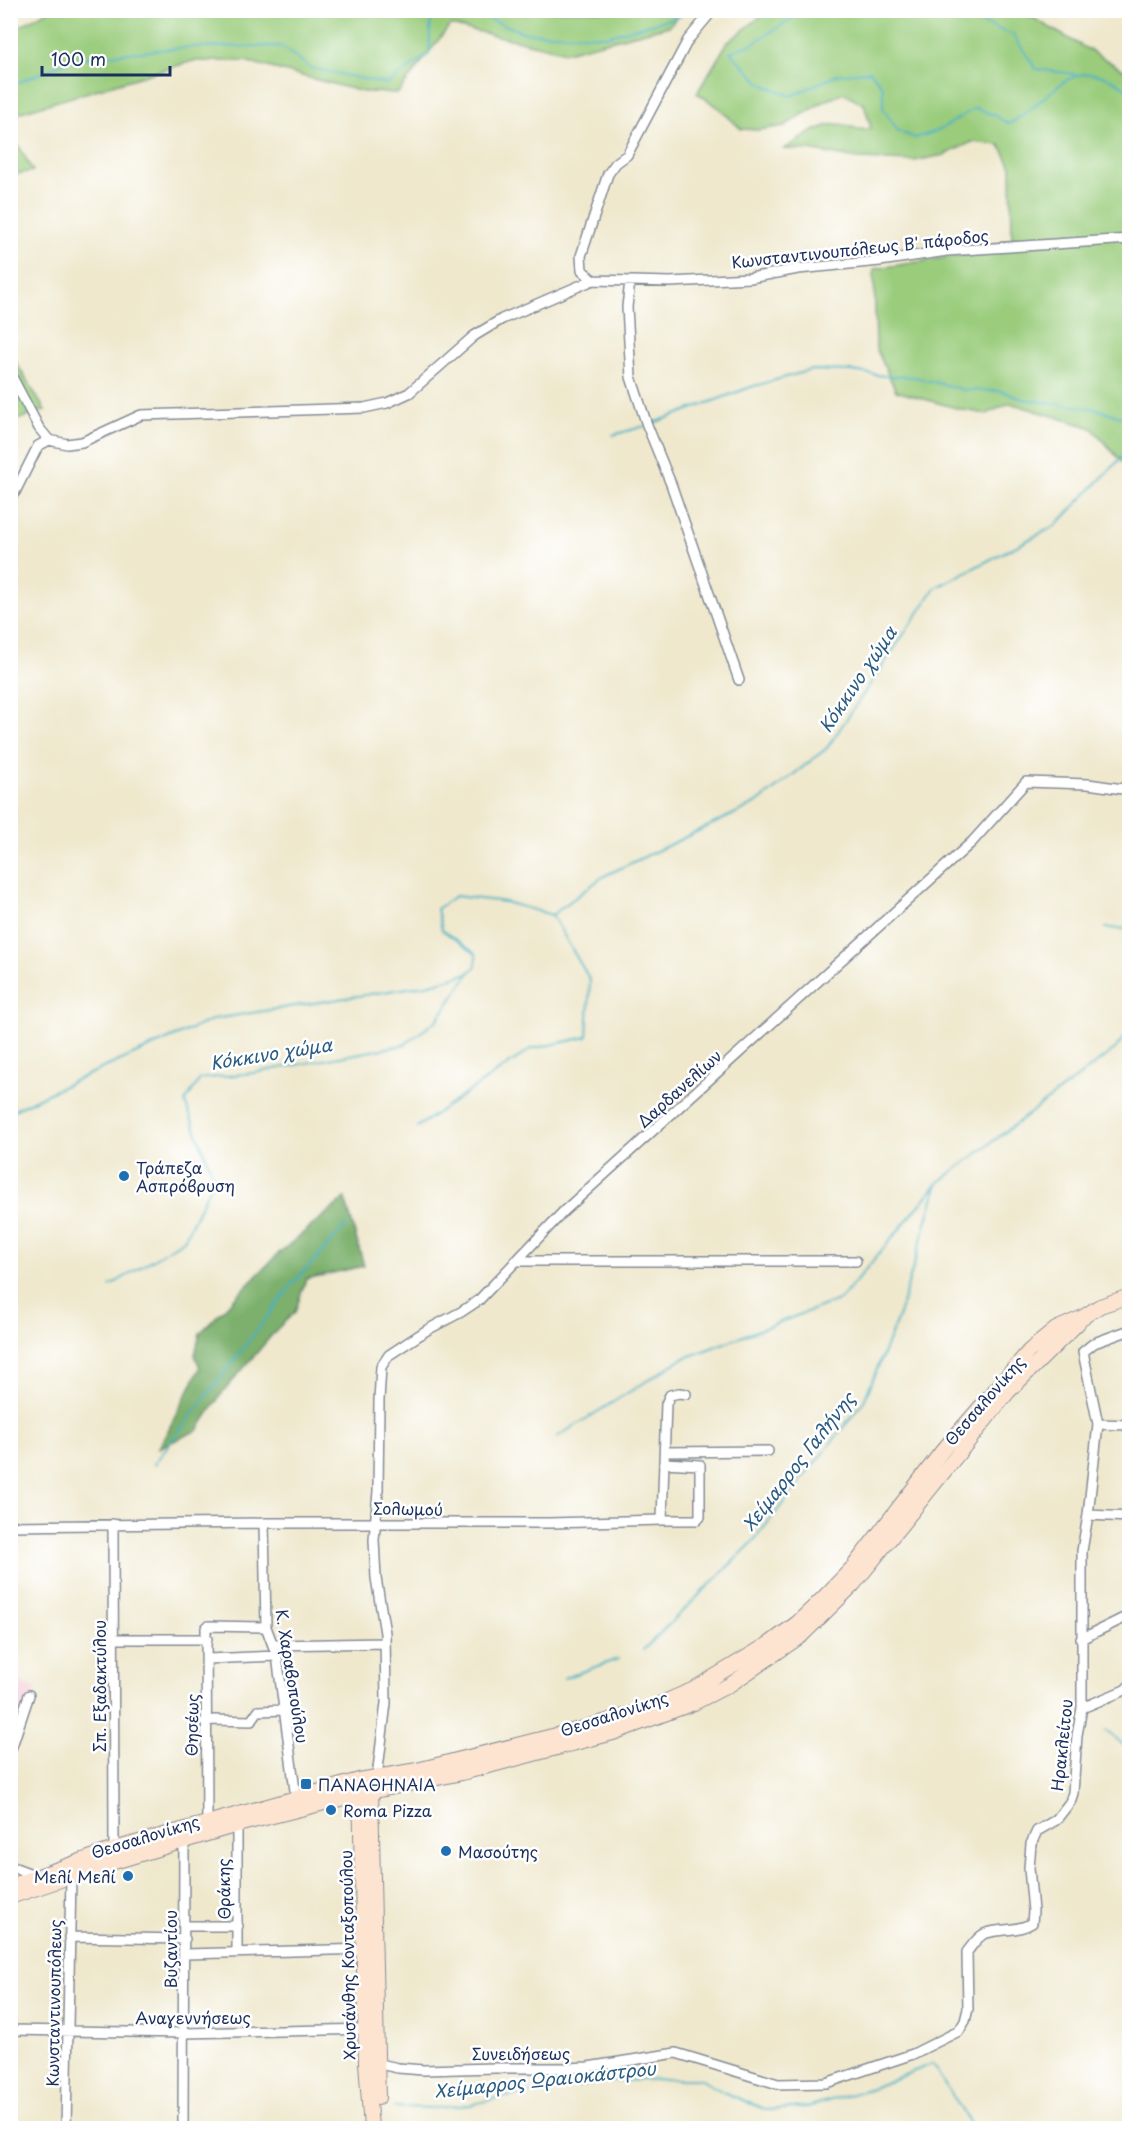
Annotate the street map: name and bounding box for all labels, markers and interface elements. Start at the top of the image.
scale bar [42,39,170,77]
text: 100 m [51,45,106,72]
street label: Κωνσταντινουπόλεως Β' πάροδος [730,223,990,273]
water label: Κόκκινο χώμα [811,620,903,737]
water label: Κόκκινο χώμα [208,1030,335,1076]
street label: Δαρδανελίων [631,1043,727,1133]
place label: Τράπεζα Ασπρόβρυση [136,1155,235,1197]
marker: Τράπεζα Ασπρόβρυση [117,1169,131,1183]
street label: Θεσσαλονίκης [938,1350,1030,1450]
water label: Χείμαρρος Γαλήνης [735,1385,862,1536]
street label: Σολωμού [373,1495,443,1521]
street label: Κ. Χαραβοπούλου [271,1607,315,1745]
street label: Σπ. Εξαδακτύλου [87,1620,111,1752]
street label: Θεσσαλονίκης [557,1684,671,1742]
street label: Θησέως [178,1694,204,1756]
street label: Ηρακλείτου [1044,1698,1078,1792]
place label: ΠΑΝΑΘΗΝΑΙΑ [318,1772,436,1796]
marker: ΠΑΝΑΘΗΝΑΙΑ [299,1777,313,1791]
place label: Roma Pizza [343,1798,432,1822]
marker: Roma Pizza [324,1803,338,1817]
street label: Θεσσαλονίκης [88,1808,202,1864]
place label: Μασούτης [458,1839,538,1863]
marker: Μασούτης [439,1844,453,1858]
street label: Χρυσάνθης Κονταξοπούλου [333,1850,361,2060]
street label: Θράκης [210,1858,236,1920]
place label: Μελί Μελί [34,1864,116,1888]
marker: Μελί Μελί [121,1869,135,1883]
street label: Βυζαντίου [158,1910,182,1988]
street label: Κωνσταντινουπόλεως [40,1919,66,2087]
street label: Αναγεννήσεως [135,2005,251,2029]
street label: Συνειδήσεως [472,2041,570,2065]
water label: Χείμαρρος Ωραιοκάστρου [433,2054,658,2104]

